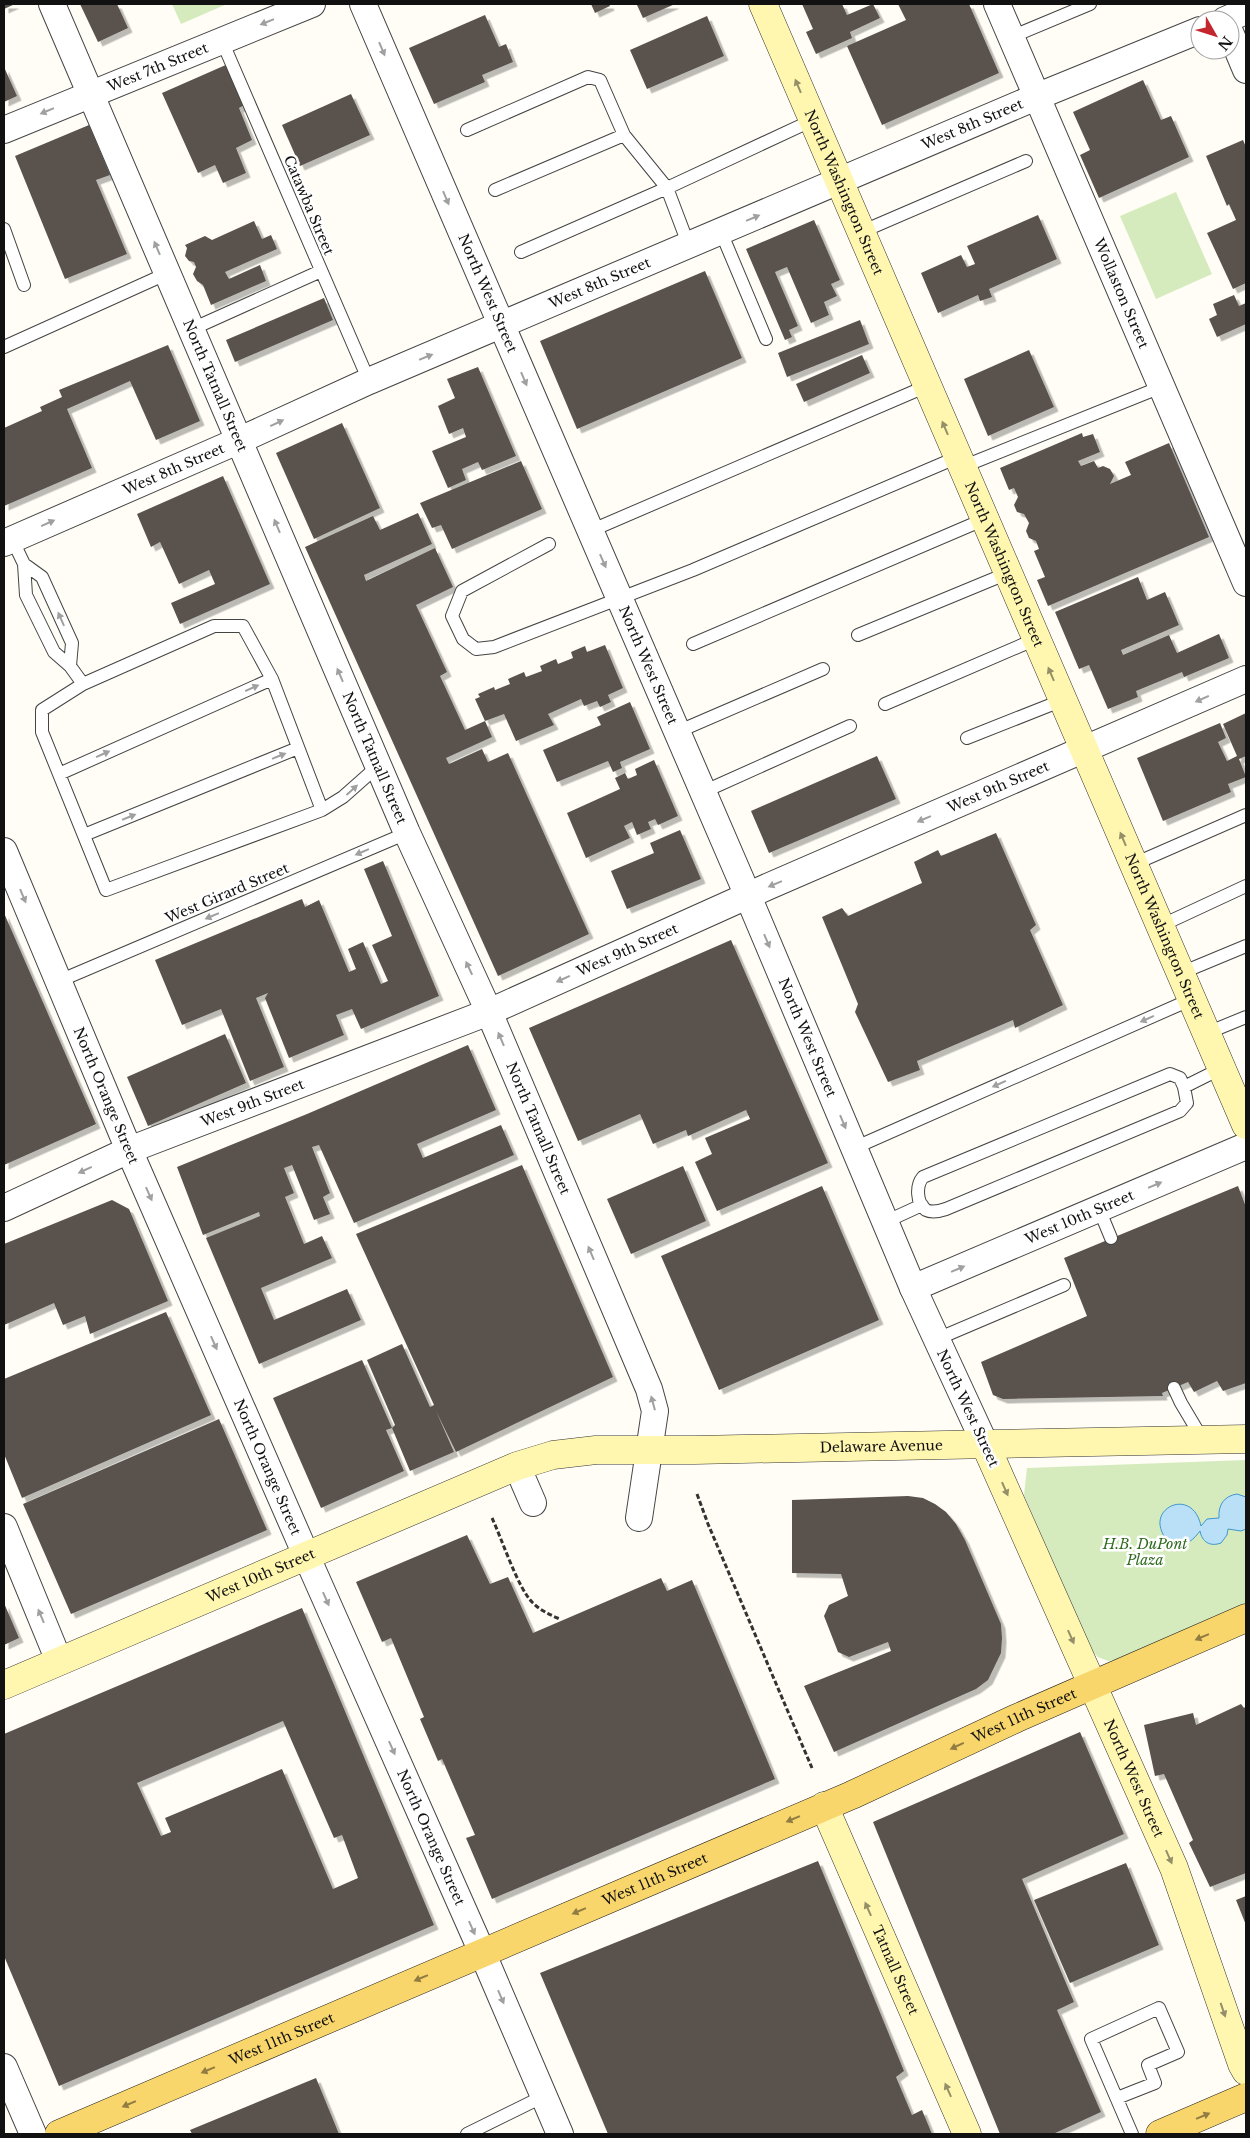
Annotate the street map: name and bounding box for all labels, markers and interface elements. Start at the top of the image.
north arrow [1190,10,1240,60]
one-way arrow [260,19,274,27]
text: N [1214,32,1236,54]
street label: West 7th Street [104,38,211,96]
one-way arrow [379,42,387,56]
one-way arrow [794,79,802,93]
street label: West 8th Street [918,94,1026,154]
street label: North Washington Street [801,107,888,278]
one-way arrow [40,108,54,116]
street label: Catawba Street [280,152,338,258]
one-way arrow [443,191,451,205]
one-way arrow [746,214,760,222]
street label: North West Street [454,231,522,356]
street label: Wollaston Street [1089,235,1153,352]
one-way arrow [153,241,161,255]
street label: West 8th Street [545,253,654,313]
street label: North Tatnall Street [179,317,252,455]
one-way arrow [419,353,434,361]
one-way arrow [521,372,529,386]
one-way arrow [270,418,284,426]
one-way arrow [941,421,949,435]
street label: West 8th Street [119,439,228,499]
street label: North Washington Street [961,479,1048,650]
one-way arrow [41,519,55,527]
one-way arrow [272,519,280,533]
one-way arrow [599,554,607,568]
street label: North West Street [615,603,682,728]
one-way arrow [56,612,64,626]
one-way arrow [1047,667,1055,681]
one-way arrow [335,668,343,682]
one-way arrow [245,684,259,692]
street label: North Tatnall Street [339,689,411,827]
one-way arrow [1195,695,1209,703]
one-way arrow [96,750,110,758]
one-way arrow [272,751,286,759]
street label: West 9th Street [943,756,1052,817]
one-way arrow [345,784,358,795]
one-way arrow [122,813,137,821]
one-way arrow [917,816,931,824]
one-way arrow [1118,832,1126,846]
one-way arrow [355,849,369,857]
street label: North Washington Street [1121,851,1209,1022]
street label: West Girard Street [162,859,292,928]
one-way arrow [768,880,782,888]
one-way arrow [19,889,27,904]
one-way arrow [205,912,220,920]
street label: West 9th Street [573,919,681,981]
one-way arrow [763,933,771,948]
one-way arrow [465,961,473,975]
one-way arrow [556,975,570,983]
street label: North West Street [774,975,841,1100]
one-way arrow [1140,1015,1154,1023]
street label: North Orange Street [70,1024,143,1167]
one-way arrow [496,1032,504,1046]
street label: North Tatnall Street [502,1059,575,1198]
street label: West 9th Street [197,1074,307,1131]
one-way arrow [992,1080,1006,1088]
one-way arrow [840,1115,848,1130]
one-way arrow [78,1166,92,1174]
one-way arrow [1148,1180,1162,1188]
street label: West 10th Street [1021,1186,1137,1249]
one-way arrow [145,1187,153,1201]
one-way arrow [587,1246,595,1260]
one-way arrow [951,1265,965,1273]
one-way arrow [210,1336,218,1350]
street label: North West Street [933,1346,1003,1470]
one-way arrow [649,1395,657,1411]
street label: North Orange Street [230,1396,305,1539]
street label: Delaware Avenue [819,1436,943,1457]
one-way arrow [1001,1482,1009,1496]
park label: H.B. DuPont Plaza [1102,1535,1188,1569]
street label: West 10th Street [203,1544,318,1607]
one-way arrow [323,1592,331,1606]
one-way arrow [36,1609,44,1623]
one-way arrow [1067,1630,1075,1644]
one-way arrow [1194,1634,1209,1642]
street label: West 11th Street [968,1684,1080,1747]
street label: North West Street [1100,1716,1169,1841]
one-way arrow [389,1741,397,1755]
one-way arrow [950,1742,964,1750]
street label: North Orange Street [393,1767,469,1909]
one-way arrow [786,1816,800,1824]
street label: West 11th Street [599,1849,711,1910]
one-way arrow [1166,1850,1174,1864]
one-way arrow [864,1902,872,1916]
one-way arrow [572,1907,586,1915]
one-way arrow [467,1921,476,1936]
street label: Tatnall Street [868,1923,923,2018]
one-way arrow [414,1975,428,1983]
one-way arrow [498,1990,506,2004]
one-way arrow [1220,2003,1227,2018]
street label: West 11th Street [225,2008,338,2070]
one-way arrow [201,2067,215,2075]
one-way arrow [943,2083,951,2097]
one-way arrow [122,2101,136,2109]
one-way arrow [1196,2111,1210,2119]

